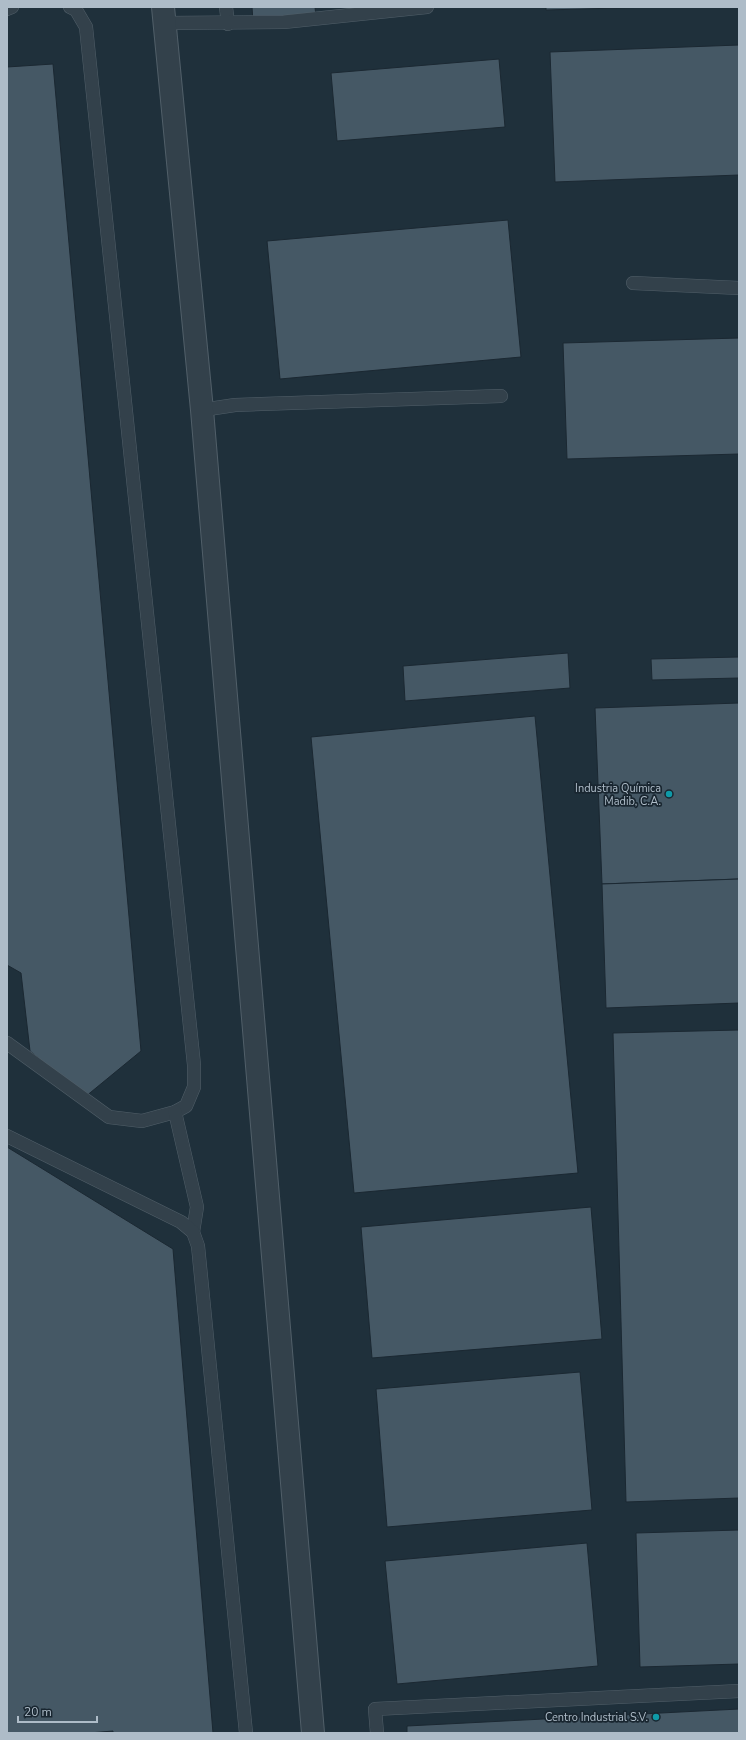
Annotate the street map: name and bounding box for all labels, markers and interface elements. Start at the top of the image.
place label: Industria Química Madib, C.A. [575,781,661,809]
marker: Industria Química Madib, C.A. [664,789,674,799]
scale bar [18,1698,97,1724]
text: 20 m [24,1704,52,1720]
place label: Centro Industrial S.V. [545,1710,648,1725]
marker: Centro Industrial S.V. [651,1712,661,1722]

